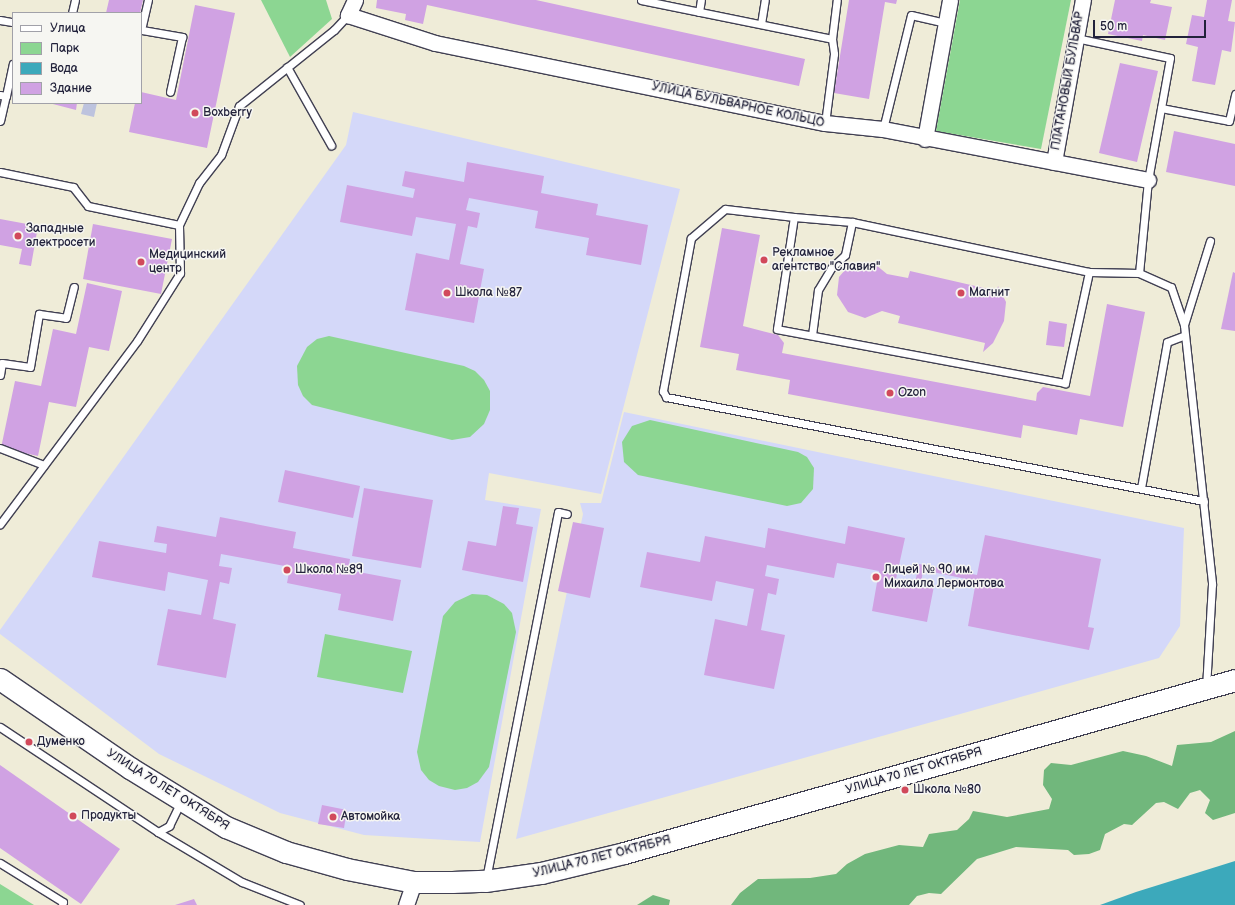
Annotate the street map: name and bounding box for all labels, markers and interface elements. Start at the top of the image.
street label: ПЛАТАНОВЫЙ БУЛЬВАР [1049,11,1087,151]
legend [12,12,142,104]
scale bar [1095,12,1208,38]
text: 50 m [1100,19,1127,34]
text: Улица [50,21,86,36]
text: Парк [50,41,79,56]
text: Вода [50,61,78,76]
street label: УЛИЦА БУЛЬВАРНОЕ КОЛЬЦО [650,80,826,130]
text: Здание [50,81,92,96]
place label: Boxberry [203,106,252,120]
marker: Boxberry [190,108,200,118]
place label: Западные электросети [26,222,95,250]
marker: Западные электросети [13,231,23,241]
place label: Рекламное агентство "Славия" [772,246,880,274]
place label: Медицинский центр [149,248,226,276]
marker: Рекламное агентство "Славия" [759,255,769,265]
marker: Медицинский центр [136,257,146,267]
place label: Школа №87 [455,286,522,300]
place label: Магнит [969,286,1010,300]
marker: Школа №87 [442,288,452,298]
marker: Магнит [956,288,966,298]
place label: Ozon [898,386,926,400]
marker: Ozon [885,388,895,398]
place label: Школа №89 [295,563,363,577]
place label: Лицей № 90 им. Михаила Лермонтова [884,563,1004,591]
marker: Школа №89 [282,565,292,575]
marker: Лицей № 90 им. Михаила Лермонтова [871,572,881,582]
place label: Думенко [37,735,85,749]
marker: Думенко [24,737,34,747]
street label: УЛИЦА 70 ЛЕТ ОКТЯБРЯ [844,745,984,797]
street label: УЛИЦА 70 ЛЕТ ОКТЯБРЯ [104,746,232,834]
place label: Школа №80 [913,783,981,797]
marker: Школа №80 [900,785,910,795]
place label: Продукты [81,809,136,823]
place label: Автомойка [341,810,400,824]
marker: Продукты [68,811,78,821]
marker: Автомойка [328,812,338,822]
street label: УЛИЦА 70 ЛЕТ ОКТЯБРЯ [531,833,673,881]

